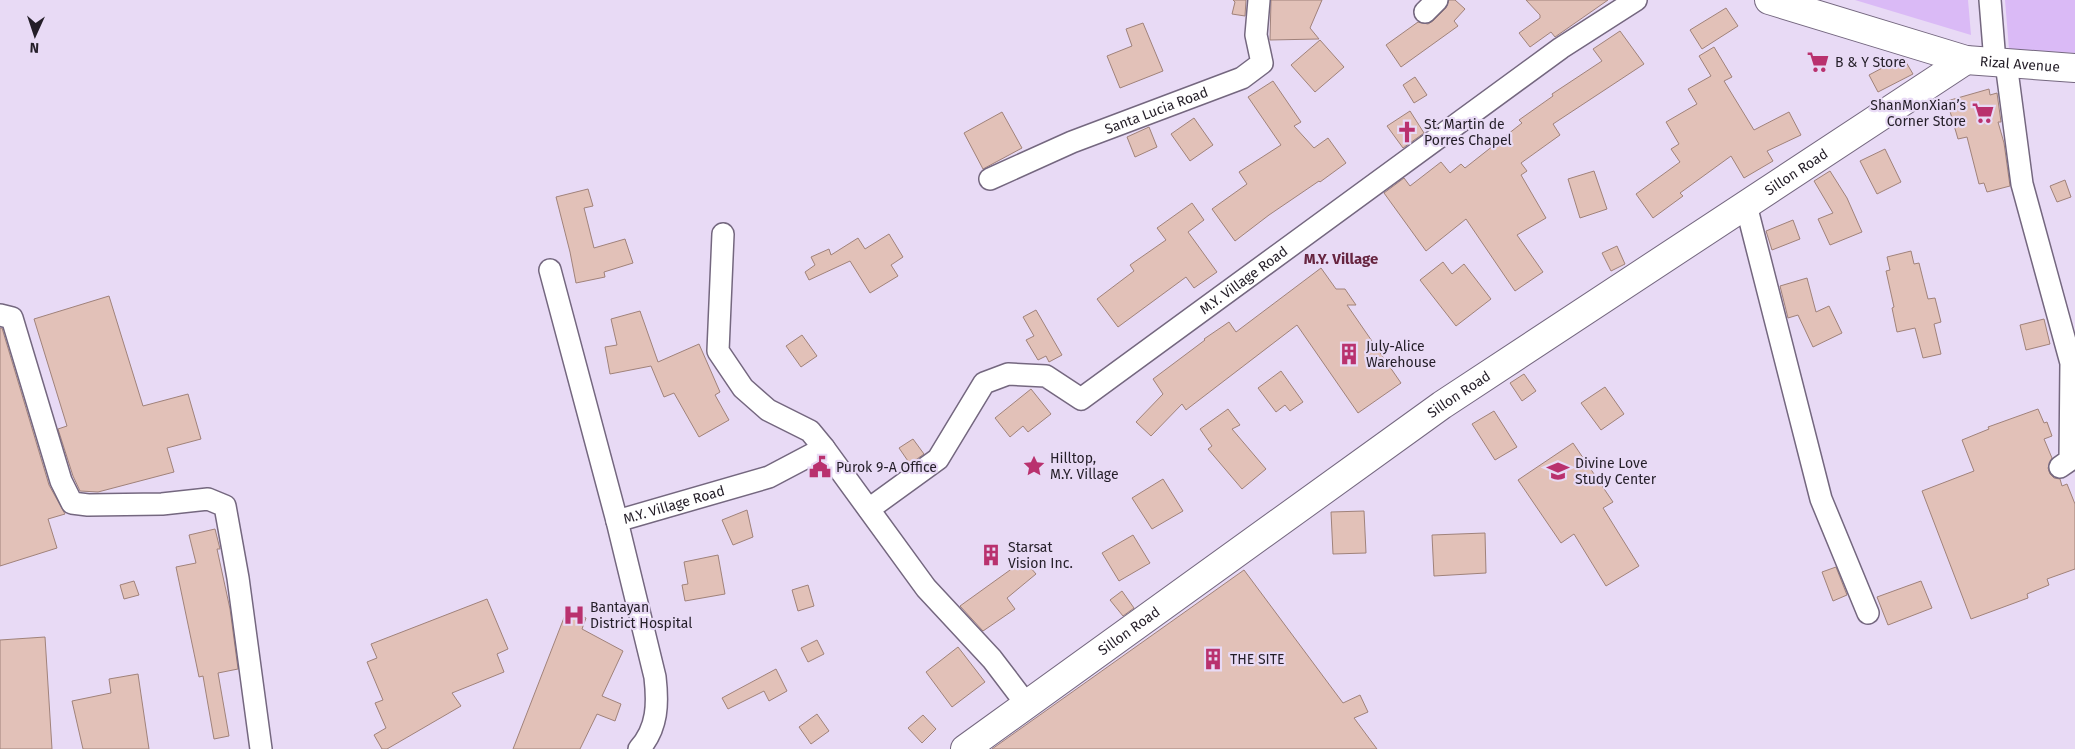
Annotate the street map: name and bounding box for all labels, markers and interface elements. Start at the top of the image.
north arrow [10,10,60,60]
text: N [29,39,39,56]
supermarket icon: B & Y Store [1805,49,1831,75]
street label: Rizal Avenue [1979,53,2061,75]
place label: B & Y Store [1835,54,1906,71]
street label: Santa Lucia Road [1102,83,1210,137]
place label: ShanMonXian’s Corner Store [1870,97,1966,130]
supermarket icon: ShanMonXian’s Corner Store [1970,100,1996,126]
place label: St. Martin de Porres Chapel [1424,116,1512,149]
church icon: St. Martin de Porres Chapel [1394,119,1420,145]
street label: Sillon Road [1761,145,1831,199]
street label: M.Y. Village Road [1196,242,1291,318]
district label: M.Y. Village [1304,250,1378,268]
place label: July-Alice Warehouse [1366,338,1436,371]
building icon: July-Alice Warehouse [1336,341,1362,367]
street label: Sillon Road [1424,367,1493,421]
place label: Hilltop, M.Y. Village [1050,450,1119,483]
place icon: Hilltop, M.Y. Village [1021,453,1047,479]
public building icon: Purok 9-A Office [807,454,833,480]
place label: Divine Love Study Center [1575,455,1657,488]
school or university icon: Divine Love Study Center [1545,458,1571,484]
place label: Purok 9-A Office [836,459,937,476]
street label: M.Y. Village Road [621,482,726,527]
place label: Starsat Vision Inc. [1008,539,1073,572]
building icon: Starsat Vision Inc. [978,542,1004,568]
place label: Bantayan District Hospital [590,599,692,632]
hospital icon: Bantayan District Hospital [561,602,587,628]
street label: Sillon Road [1095,603,1163,659]
building icon: THE SITE [1200,646,1226,672]
place label: THE SITE [1230,651,1284,668]

